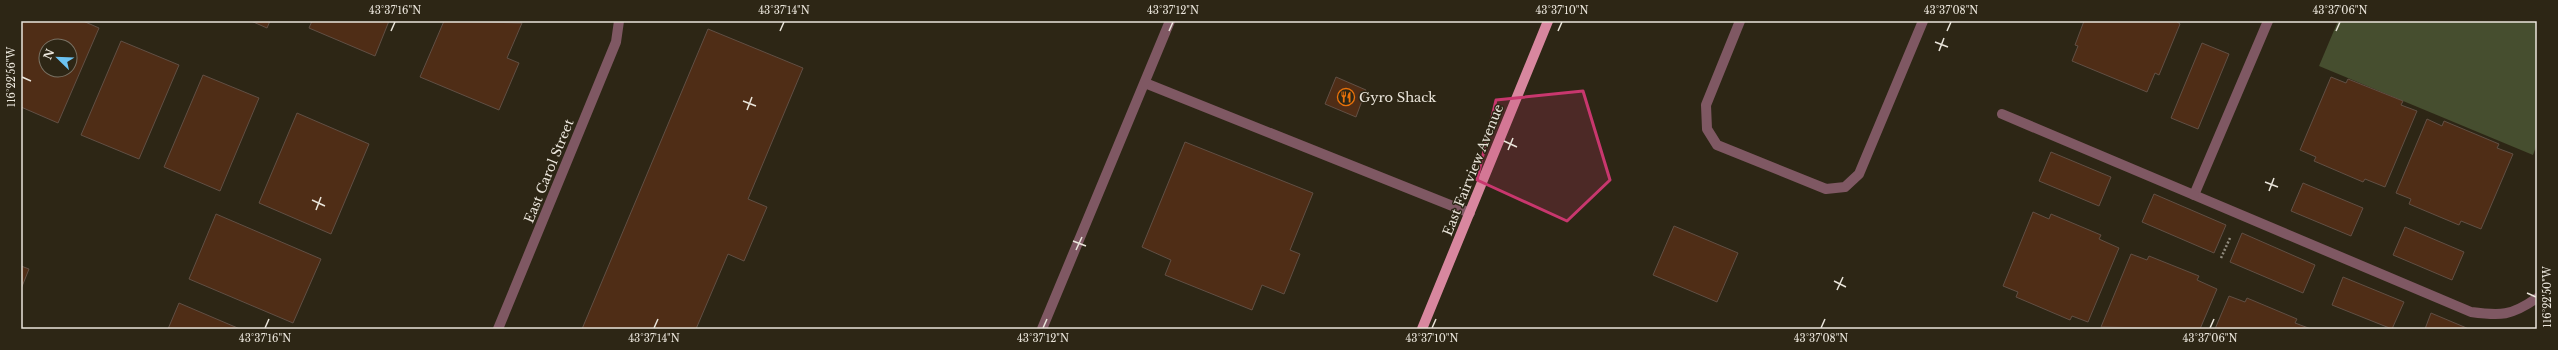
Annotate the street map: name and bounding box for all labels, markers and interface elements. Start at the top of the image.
text: 43°37'16"N [369,4,421,17]
text: 43°37'14"N [758,4,810,17]
text: 43°37'12"N [1147,4,1199,17]
text: 43°37'10"N [1535,4,1589,17]
text: 43°37'08"N [1924,4,1978,17]
text: 43°37'06"N [2312,4,2368,17]
north arrow [38,38,78,78]
text: 116°22'56"W [5,46,18,107]
text: N [40,46,58,62]
restaurant icon: Gyro Shack [1336,87,1356,107]
place label: Gyro Shack [1359,89,1436,106]
street label: East Fairview Avenue [1439,102,1507,238]
street label: East Carol Street [520,117,578,225]
text: 116°22'50"W [2541,266,2554,328]
text: 43°37'16"N [239,332,291,345]
text: 43°37'14"N [628,332,680,345]
text: 43°37'12"N [1017,332,1069,345]
text: 43°37'10"N [1405,332,1459,345]
text: 43°37'08"N [1794,332,1848,345]
text: 43°37'06"N [2182,332,2238,345]

